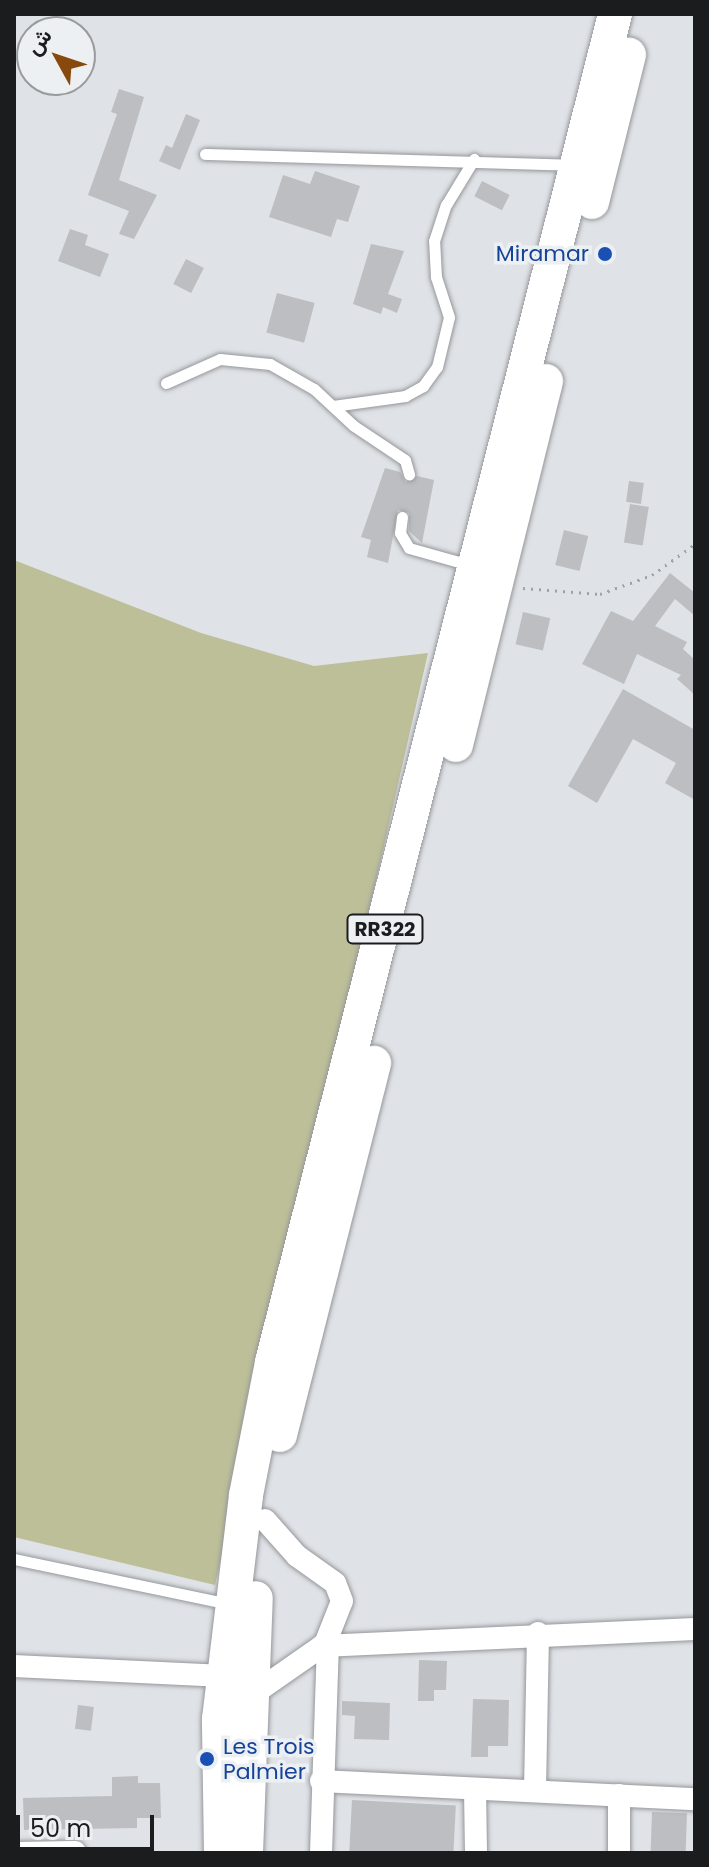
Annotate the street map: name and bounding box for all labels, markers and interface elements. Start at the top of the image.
north arrow [16,16,96,96]
text: ش [18,21,59,62]
place label: Miramar [496,241,589,267]
marker: Miramar [596,245,614,263]
road number: RR322 [345,913,425,945]
place label: Les Trois Palmier [223,1733,315,1784]
marker: Les Trois Palmier [198,1750,216,1768]
scale bar [20,1799,158,1849]
text: 50 m [30,1812,91,1845]

